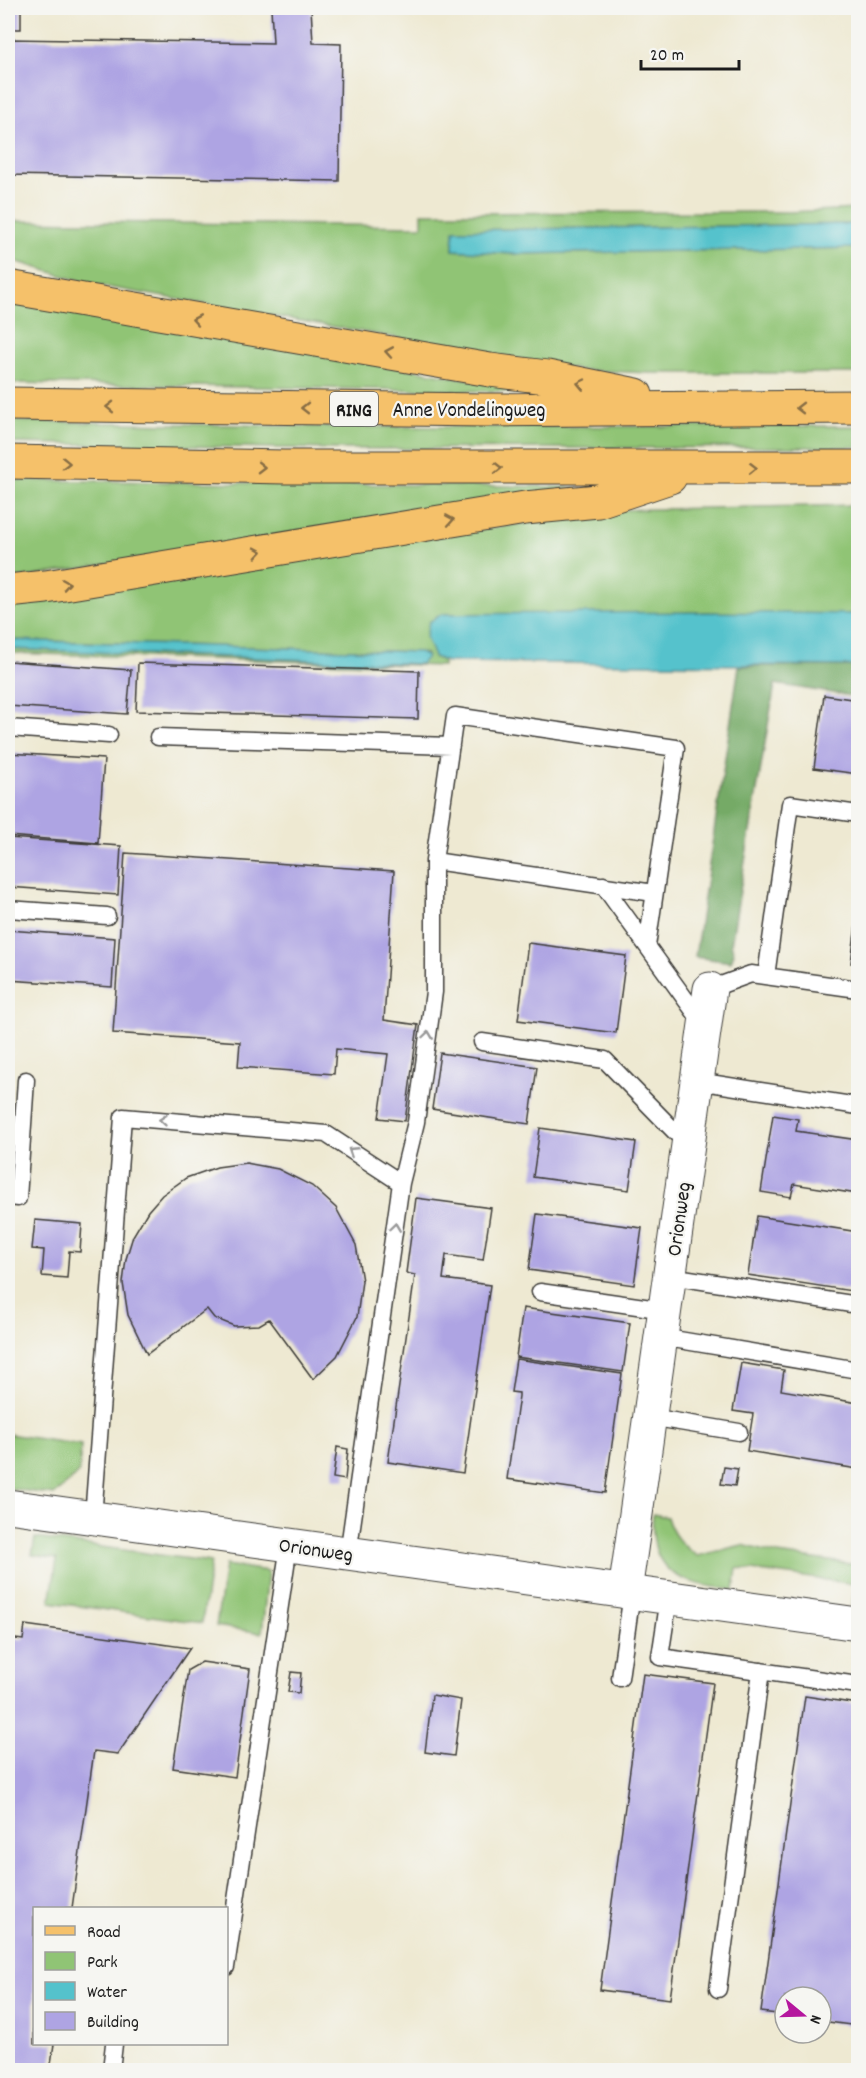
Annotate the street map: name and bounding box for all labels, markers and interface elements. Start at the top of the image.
scale bar [641,33,738,71]
text: 20 m [650,44,684,69]
one-way arrow [192,314,201,326]
one-way arrow [384,346,394,359]
one-way arrow [576,378,586,391]
road number: RING [330,392,378,426]
street label: Anne Vondelingweg [393,397,545,427]
one-way arrow [106,401,115,413]
one-way arrow [796,401,805,414]
one-way arrow [301,402,310,414]
one-way arrow [61,457,70,469]
one-way arrow [256,461,265,473]
one-way arrow [493,462,502,474]
one-way arrow [749,462,758,474]
one-way arrow [445,514,455,527]
one-way arrow [253,546,263,559]
one-way arrow [61,578,70,590]
one-way arrow [421,1031,433,1040]
one-way arrow [158,1114,167,1127]
one-way arrow [348,1147,359,1158]
street label: Orionweg [661,1180,701,1258]
one-way arrow [388,1223,400,1232]
street label: Orionweg [277,1532,355,1572]
legend [33,1907,228,2045]
text: Road [87,1921,121,1946]
text: Park [87,1951,118,1976]
text: Water [87,1981,127,2006]
north arrow [773,1985,833,2045]
text: Building [87,2011,139,2036]
text: N [803,2012,827,2027]

